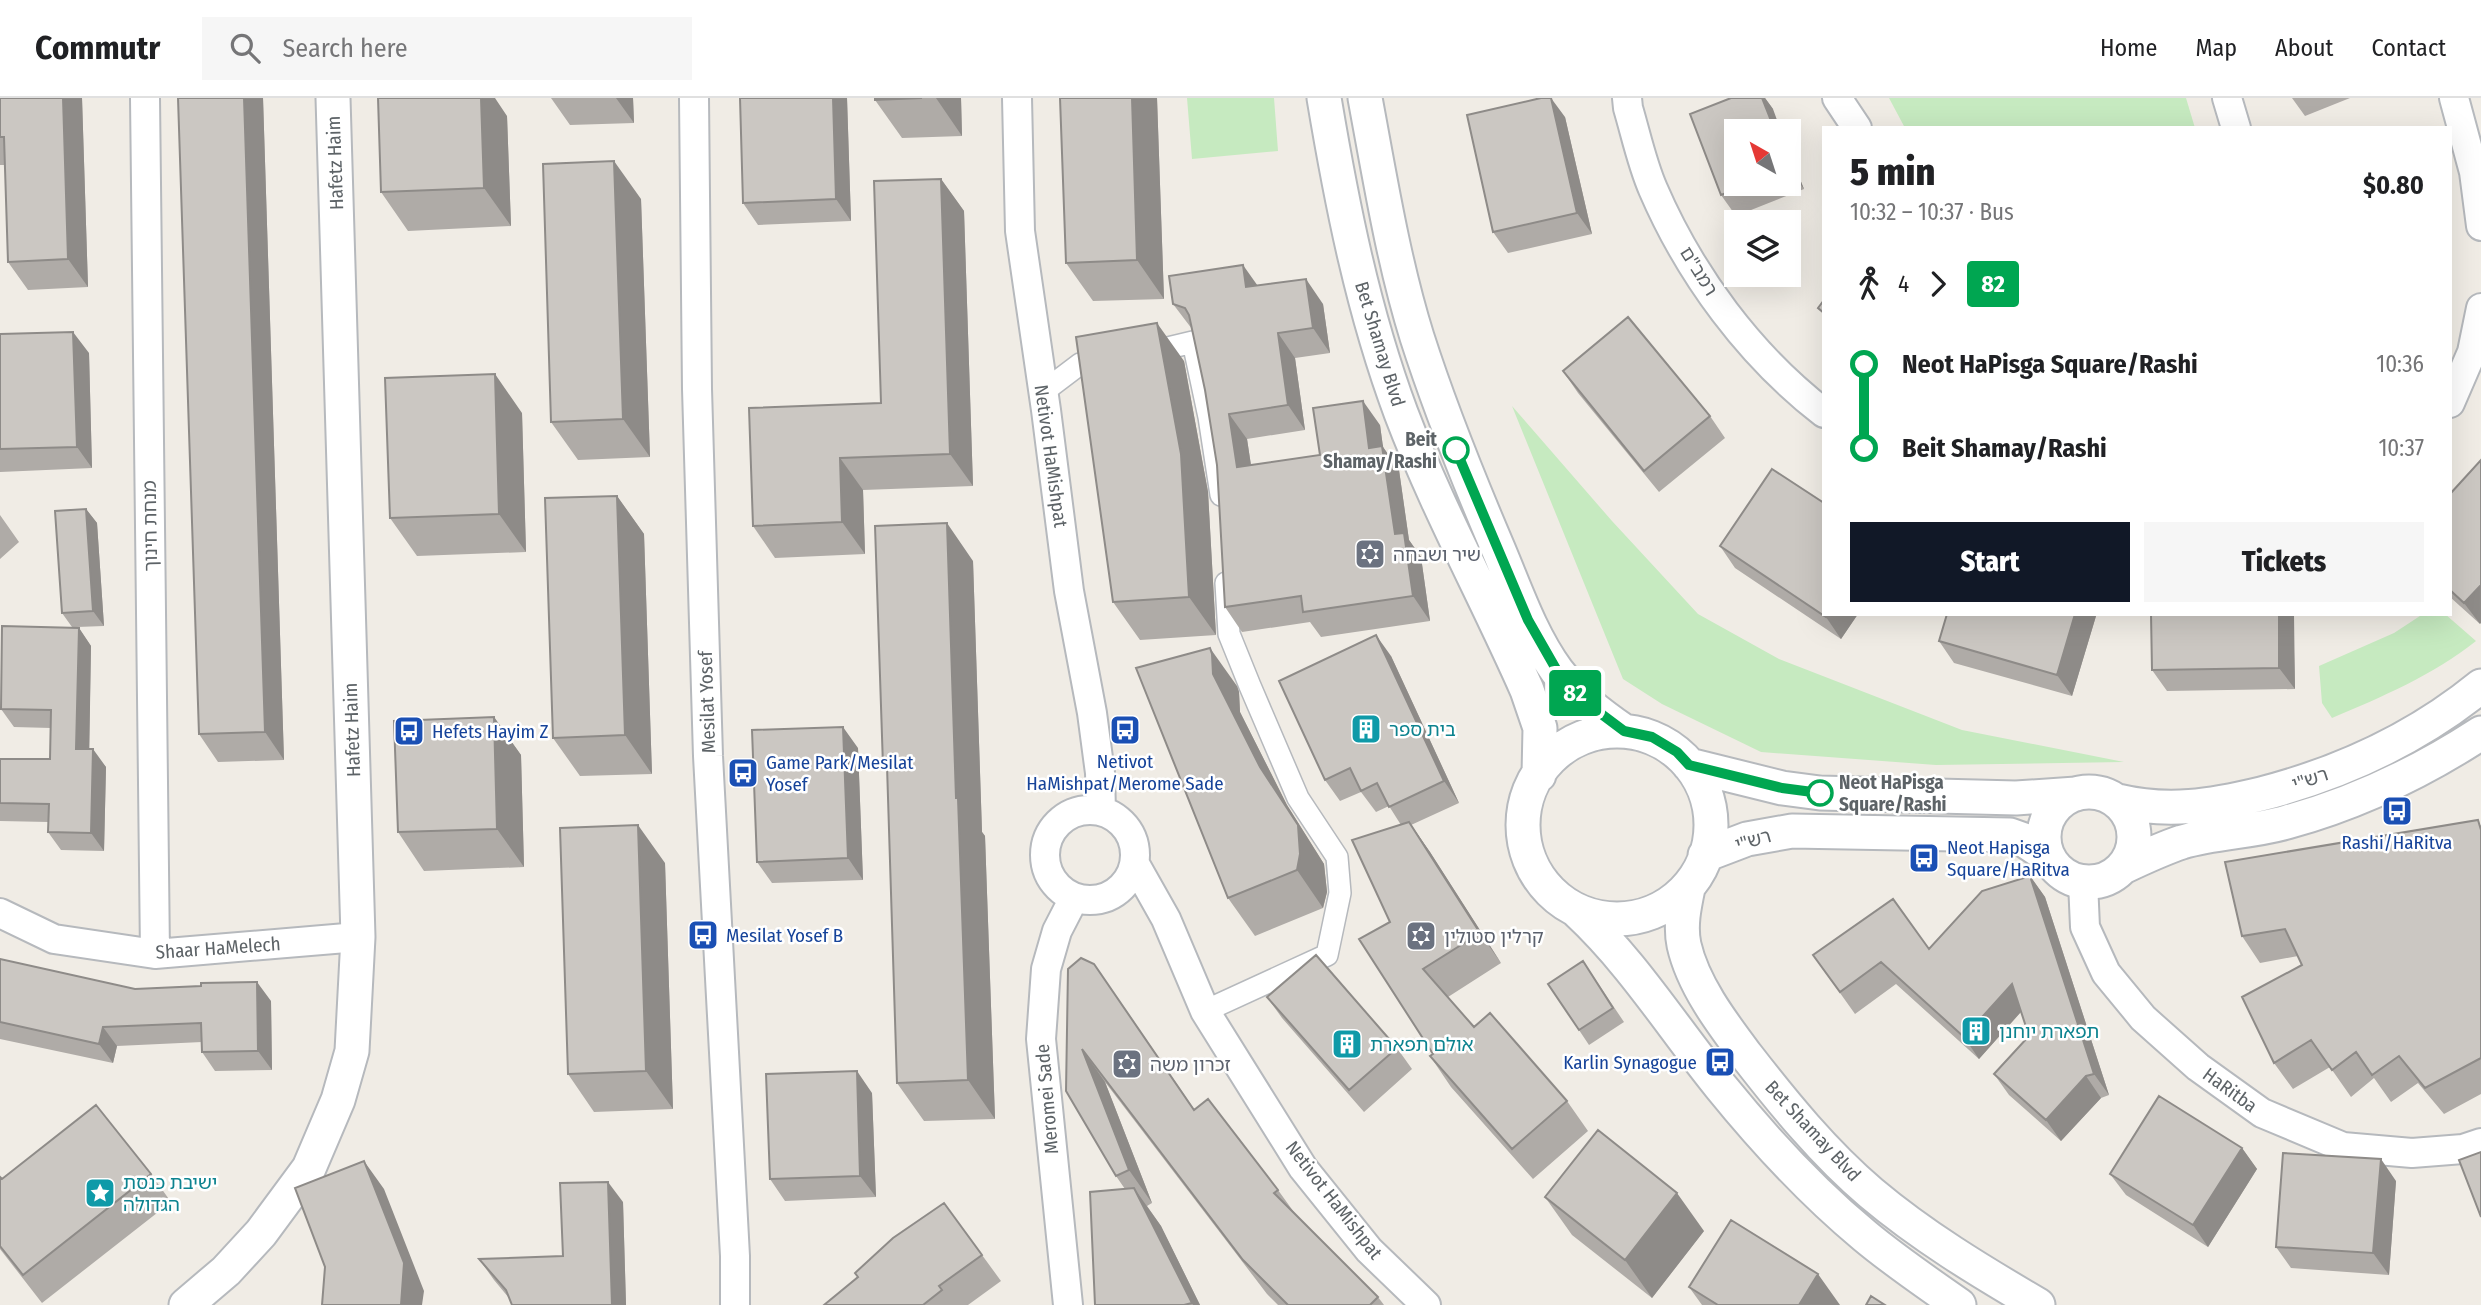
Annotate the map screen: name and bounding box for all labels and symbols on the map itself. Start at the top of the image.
street label: Hafetz Haim [322,116,348,210]
north arrow [1724,119,1801,196]
street label: רמב"ם [1675,242,1723,300]
street label: Bet Shamay Blvd [1350,279,1410,409]
street label: Netivot HaMishpat [1030,383,1072,530]
place label: Beit Shamay/Rashi [1323,428,1437,473]
marker: Beit Shamay/Rashi [1443,437,1469,463]
street label: מנחת חינוך [138,480,162,572]
synagogue icon: שיר ושבחה [1353,537,1387,571]
place label: שיר ושבחה [1393,543,1481,566]
street label: Mesilat Yosef [694,649,720,754]
line badge: 82 [1544,670,1606,716]
street label: Hafetz Haim [339,683,365,777]
building icon: בית ספר [1349,712,1383,746]
bus stop icon: Netivot HaMishpat/Merome Sade [1108,713,1142,747]
bus stop icon: Hefets Hayim Z [392,714,426,748]
place label: בית ספר [1389,718,1456,741]
place label: Hefets Hayim Z [432,720,549,743]
place label: Netivot HaMishpat/Merome Sade [1026,750,1224,795]
place label: Game Park/Mesilat Yosef [766,751,914,796]
bus stop icon: Game Park/Mesilat Yosef [726,756,760,790]
street label: רש"י [2289,762,2331,796]
place label: Neot HaPisga Square/Rashi [1839,771,1947,816]
marker: Neot HaPisga Square/Rashi [1807,780,1833,806]
bus stop icon: Rashi/HaRitva [2380,794,2414,828]
street label: רש"י [1732,824,1774,856]
place label: Rashi/HaRitva [2342,831,2452,854]
place label: Neot Hapisga Square/HaRitva [1947,836,2070,881]
bus stop icon: Neot Hapisga Square/HaRitva [1907,841,1941,875]
bus stop icon: Mesilat Yosef B [686,918,720,952]
synagogue icon: קרלין סטולין [1404,919,1438,953]
place label: Mesilat Yosef B [726,924,843,947]
place label: קרלין סטולין [1444,925,1544,948]
street label: Shaar HaMelech [155,932,281,964]
building icon: תפארת יוחנן [1959,1014,1993,1048]
place label: תפארת יוחנן [1999,1020,2099,1043]
building icon: אולם תפארת [1330,1027,1364,1061]
place label: אולם תפארת [1370,1033,1474,1056]
street label: Meromei Sade [1031,1043,1063,1155]
bus stop icon: Karlin Synagogue [1703,1045,1737,1079]
synagogue icon: זכרון משה [1110,1047,1144,1081]
place label: Karlin Synagogue [1563,1051,1697,1074]
place label: זכרון משה [1150,1053,1231,1076]
street label: HaRitba [2198,1063,2262,1117]
street label: Bet Shamay Blvd [1760,1076,1866,1186]
street label: Netivot HaMishpat [1281,1136,1388,1264]
place label: ישיבת כנסת הגדולה [123,1171,217,1216]
place icon: ישיבת כנסת הגדולה [83,1176,117,1210]

